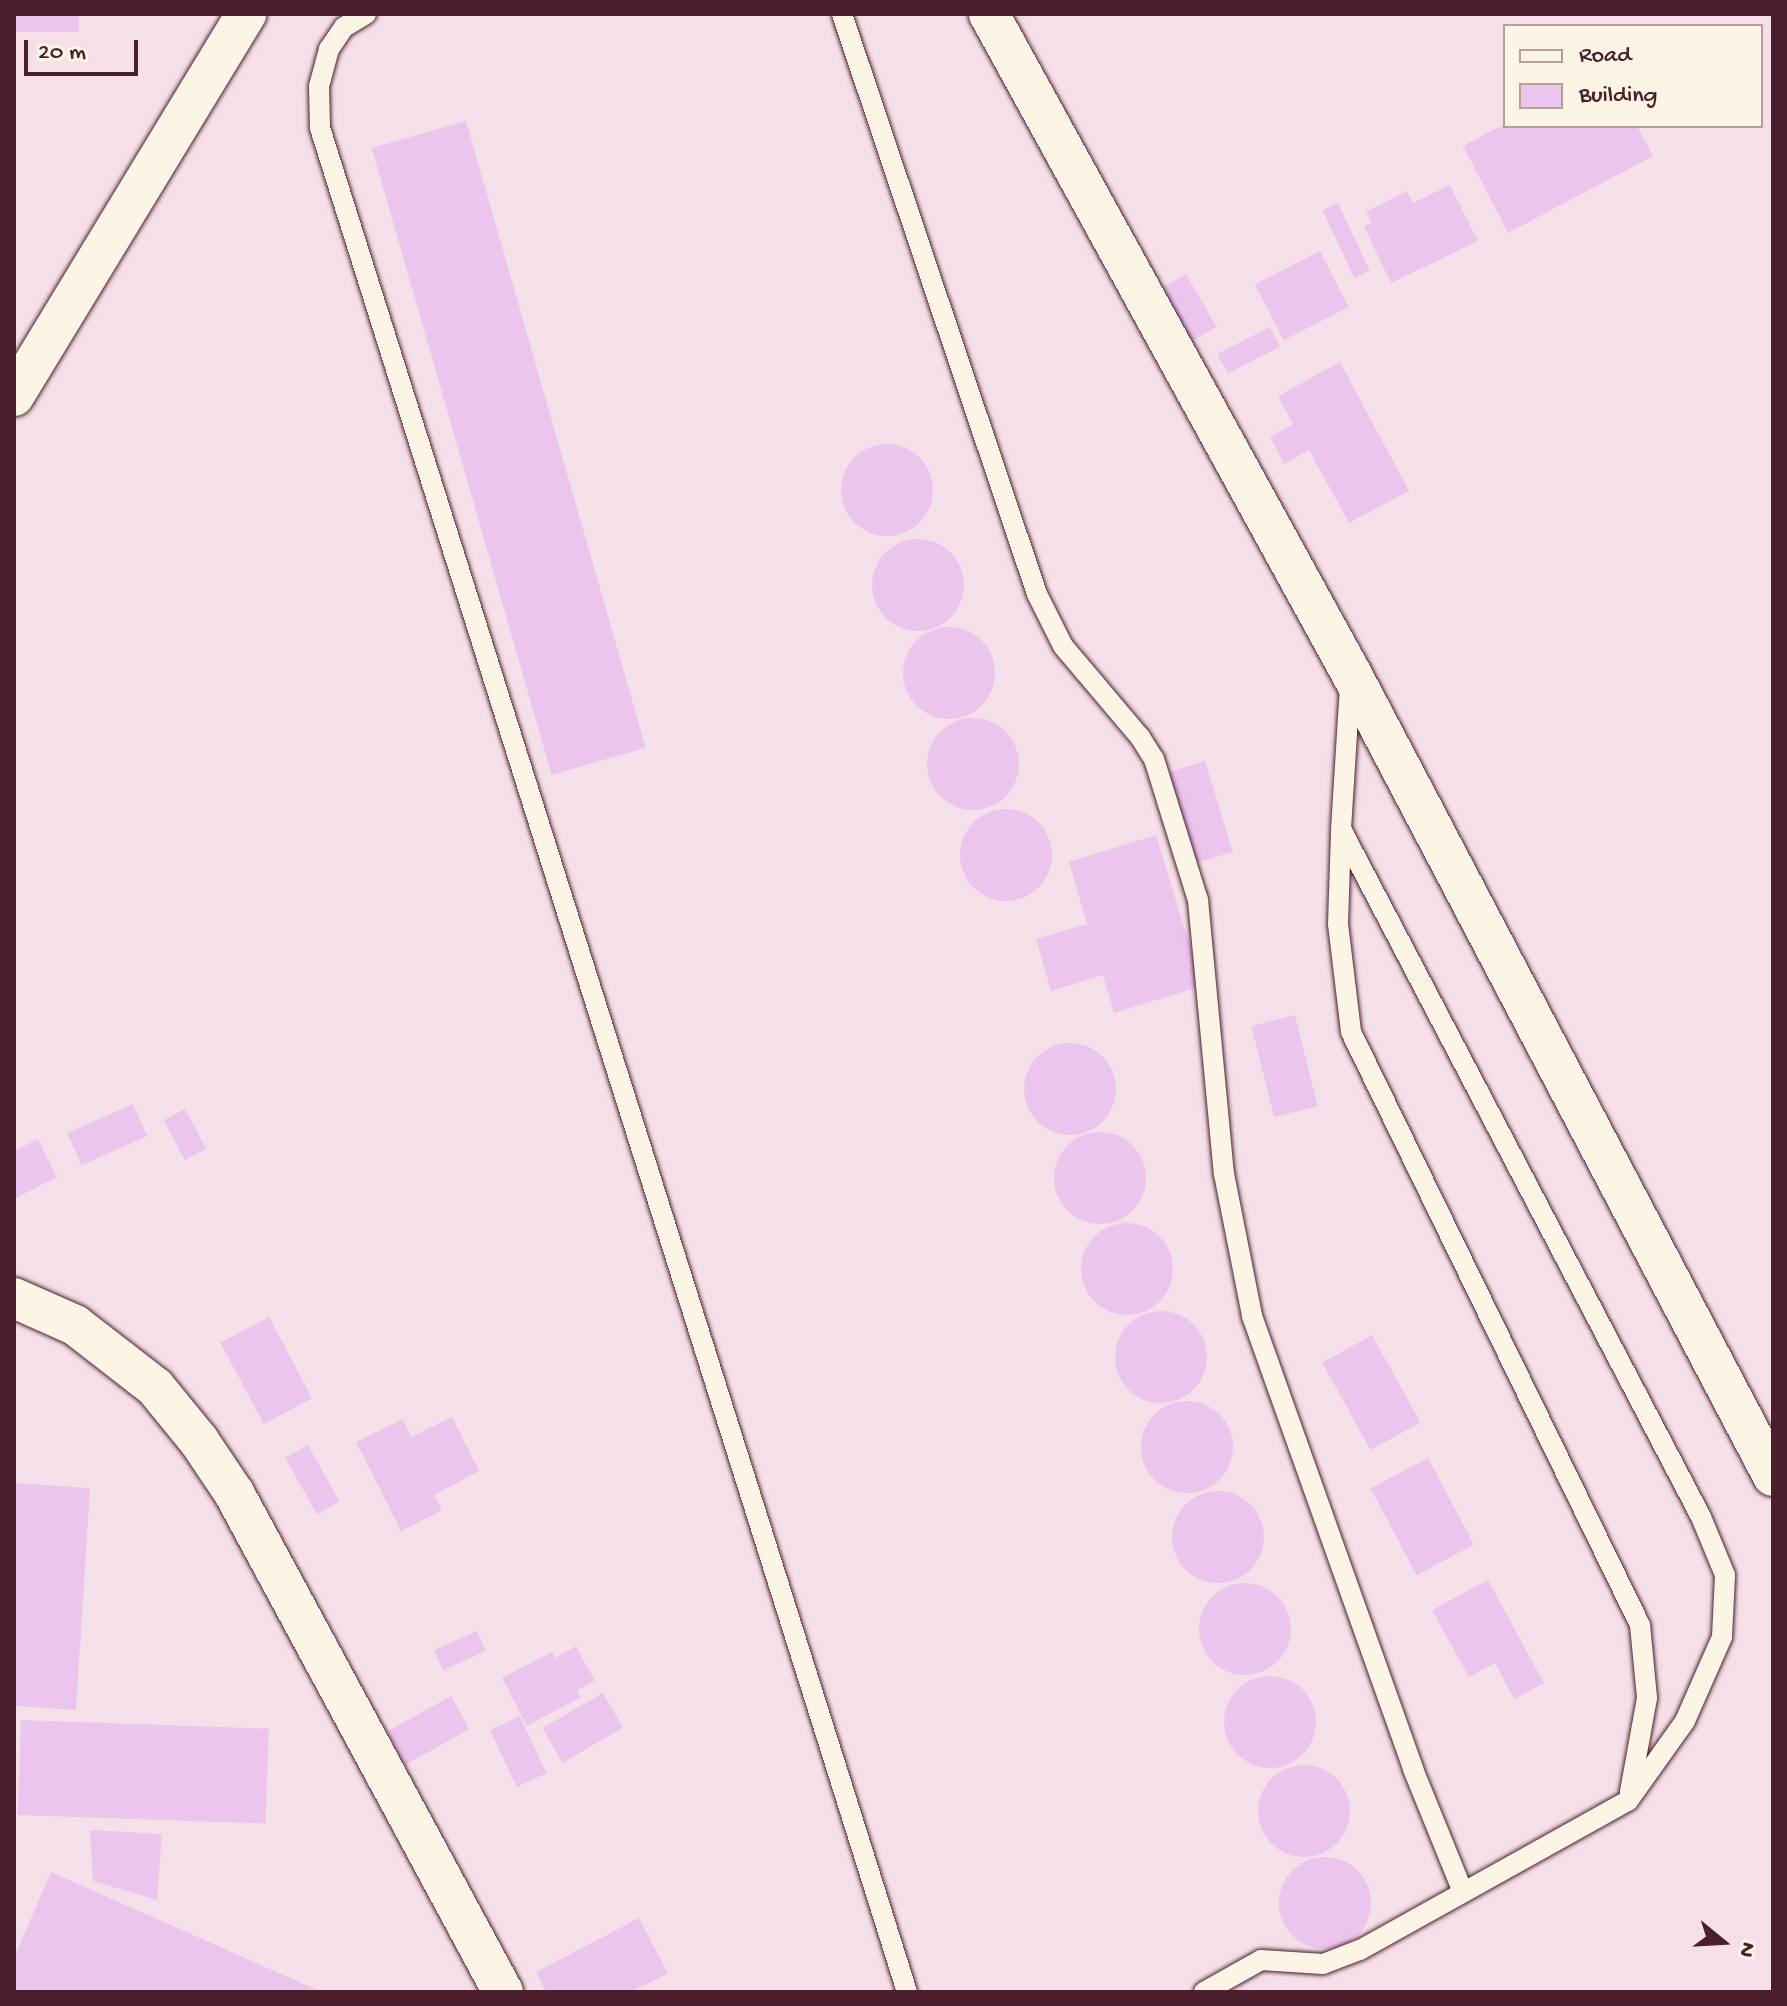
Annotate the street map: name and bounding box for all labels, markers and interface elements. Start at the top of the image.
scale bar [28,24,142,74]
legend [1503,24,1763,128]
text: 20 m [38,39,86,68]
text: Road [1579,42,1631,71]
text: Building [1579,82,1657,111]
north arrow [1683,1902,1763,1982]
text: N [1731,1939,1760,1960]

